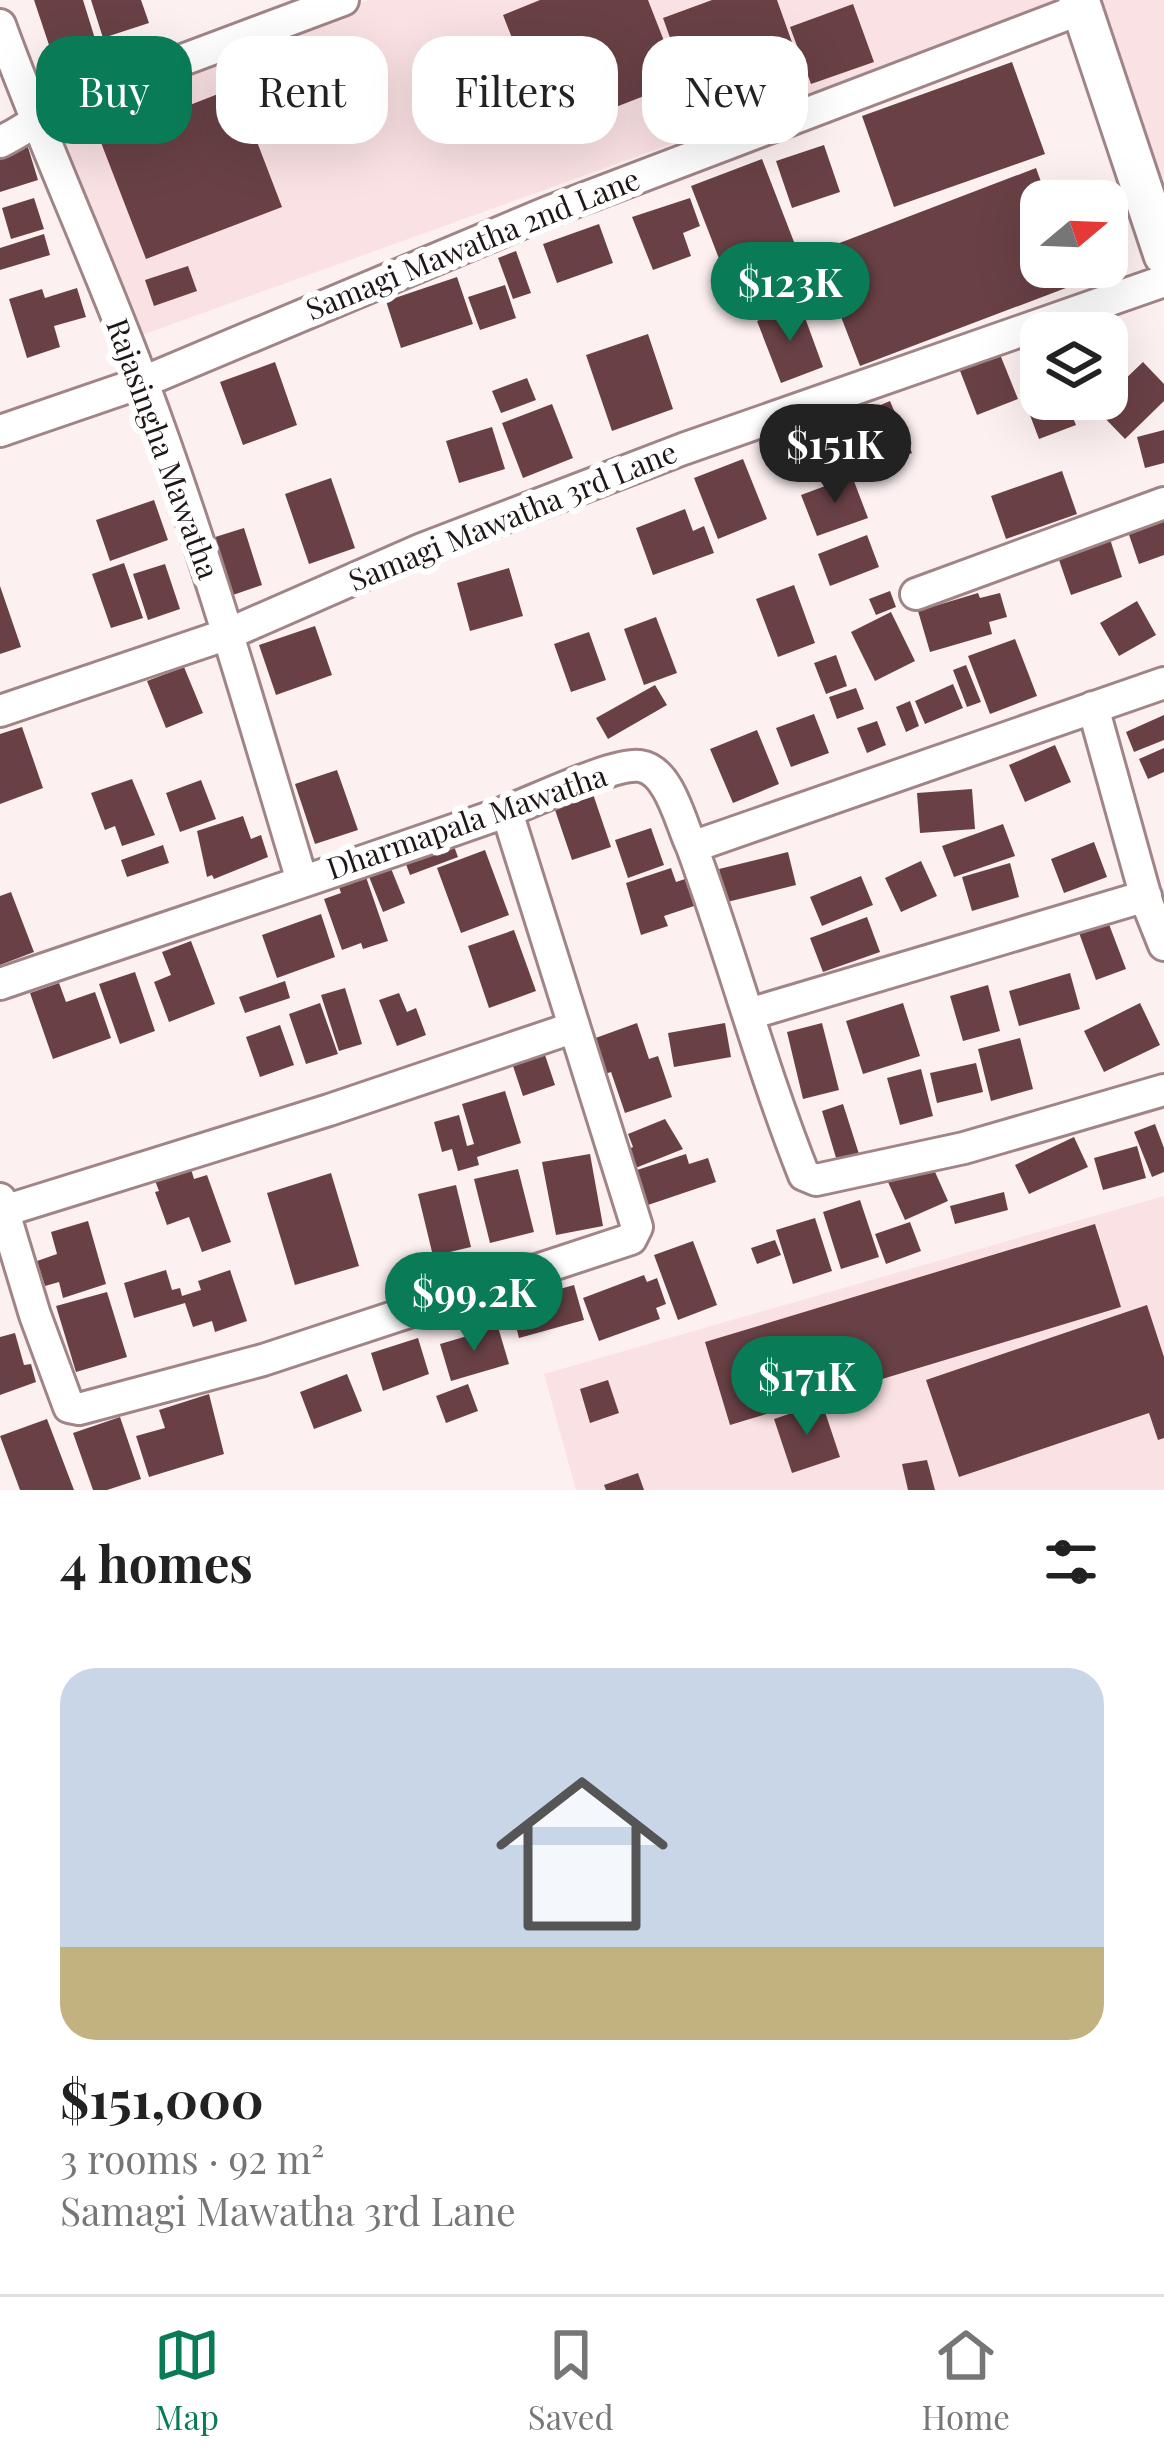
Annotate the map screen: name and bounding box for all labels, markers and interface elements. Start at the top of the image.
chip: Buy [36,36,192,144]
chip: Rent [216,36,388,144]
chip: Filters [412,36,618,144]
chip: New [642,36,808,144]
street label: Samagi Mawatha 2nd Lane [299,158,645,328]
north arrow [1020,180,1128,288]
map controls [1020,180,1128,420]
pin: $123K [706,242,874,344]
text: $123K [738,255,842,307]
button: layers [1020,312,1128,420]
street label: Rajasingha Mawatha [98,313,230,584]
pin: $151K [751,404,919,506]
text: $151K [786,417,884,469]
street label: Samagi Mawatha 3rd Lane [342,431,682,599]
street label: Dharmapala Mawatha [321,754,612,888]
pin: $99.2K [376,1252,572,1354]
text: $99.2K [412,1265,536,1317]
pin: $171K [723,1336,891,1438]
text: $171K [758,1349,856,1401]
text: 4 homes [60,1528,253,1596]
icon: filters [1038,1529,1104,1595]
icon: home [474,1746,690,1962]
text: $151,000 [60,2064,264,2132]
text: 3 rooms · 92 m² [60,2132,324,2184]
text: Samagi Mawatha 3rd Lane [60,2184,516,2236]
tab: Map [154,2322,220,2438]
tab: Saved [528,2322,614,2438]
tab: Home [922,2322,1010,2438]

